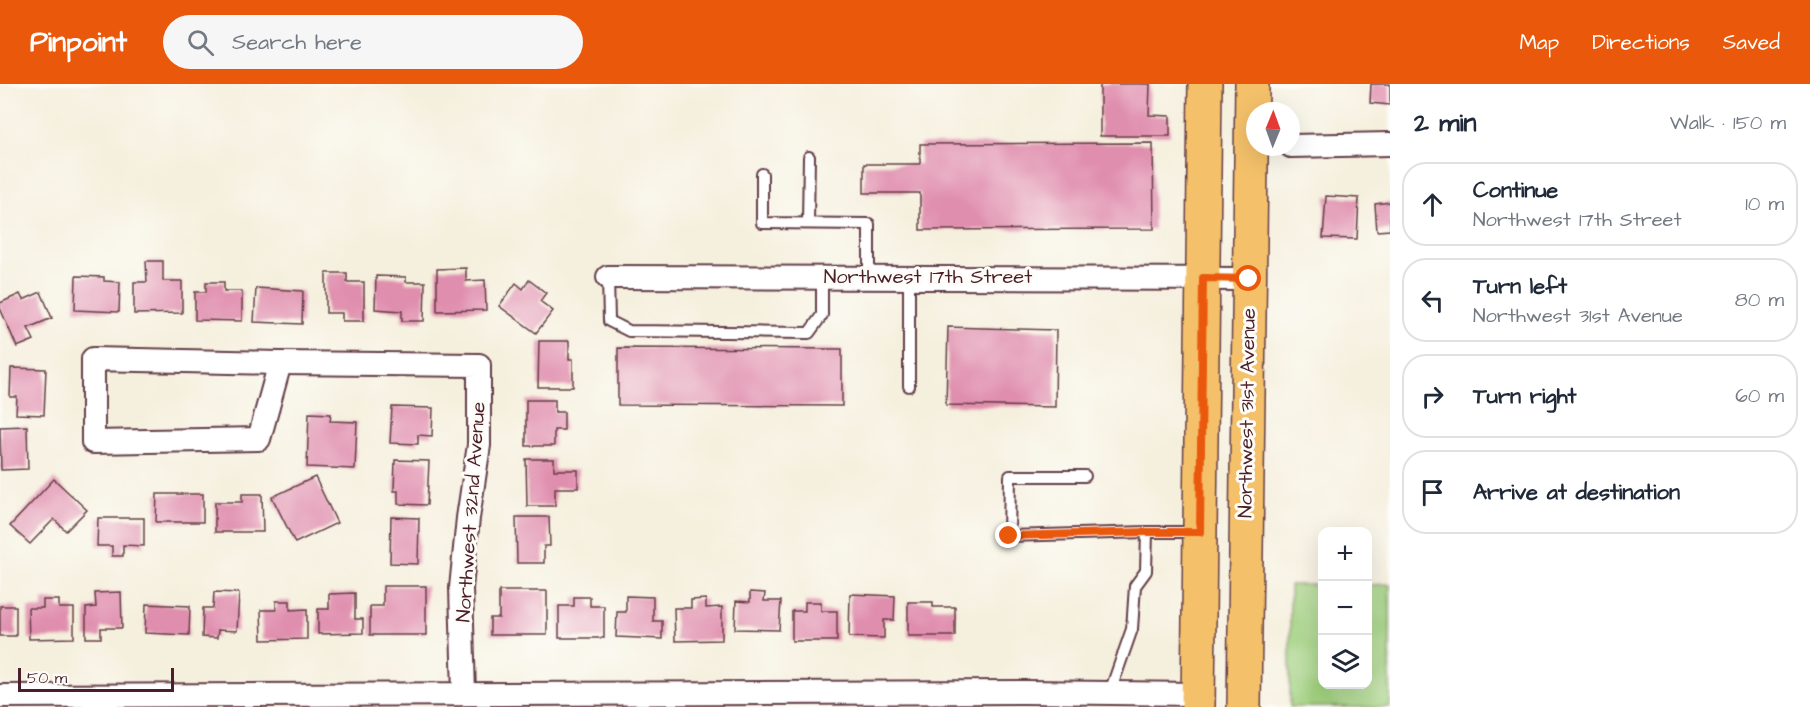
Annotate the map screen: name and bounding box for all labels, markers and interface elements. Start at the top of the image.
search box [163,15,583,69]
text: Pinpoint [30,23,127,62]
icon: search [184,26,217,59]
text: Search here [232,27,362,58]
text: Map [1519,28,1559,57]
text: Directions [1592,28,1690,57]
text: Saved [1723,28,1780,57]
north arrow [1246,102,1300,156]
text: 2 min [1414,105,1476,141]
text: Walk · 150 m [1670,109,1786,137]
text: Continue [1473,175,1558,206]
icon: ahead [1416,188,1449,221]
text: 10 m [1745,190,1784,218]
text: Northwest 17th Street [1473,206,1682,234]
street label: Northwest 17th Street [824,263,1032,291]
route start [1235,265,1261,291]
text: Turn left [1473,271,1567,302]
icon: left [1416,284,1449,317]
text: 80 m [1735,286,1784,314]
text: Northwest 31st Avenue [1473,302,1683,330]
street label: Northwest 31st Avenue [1231,308,1263,518]
icon: right [1416,380,1449,413]
text: Turn right [1473,381,1576,412]
text: 60 m [1735,382,1784,410]
street label: Northwest 32nd Avenue [449,401,493,623]
icon: arrive [1416,476,1449,509]
text: Arrive at destination [1473,477,1680,508]
route end [995,522,1021,548]
map controls [1318,527,1372,689]
button: + [1318,527,1372,581]
button: − [1318,581,1372,635]
button: layers [1318,635,1372,689]
scale bar [18,665,174,692]
text: 50 m [27,667,67,689]

